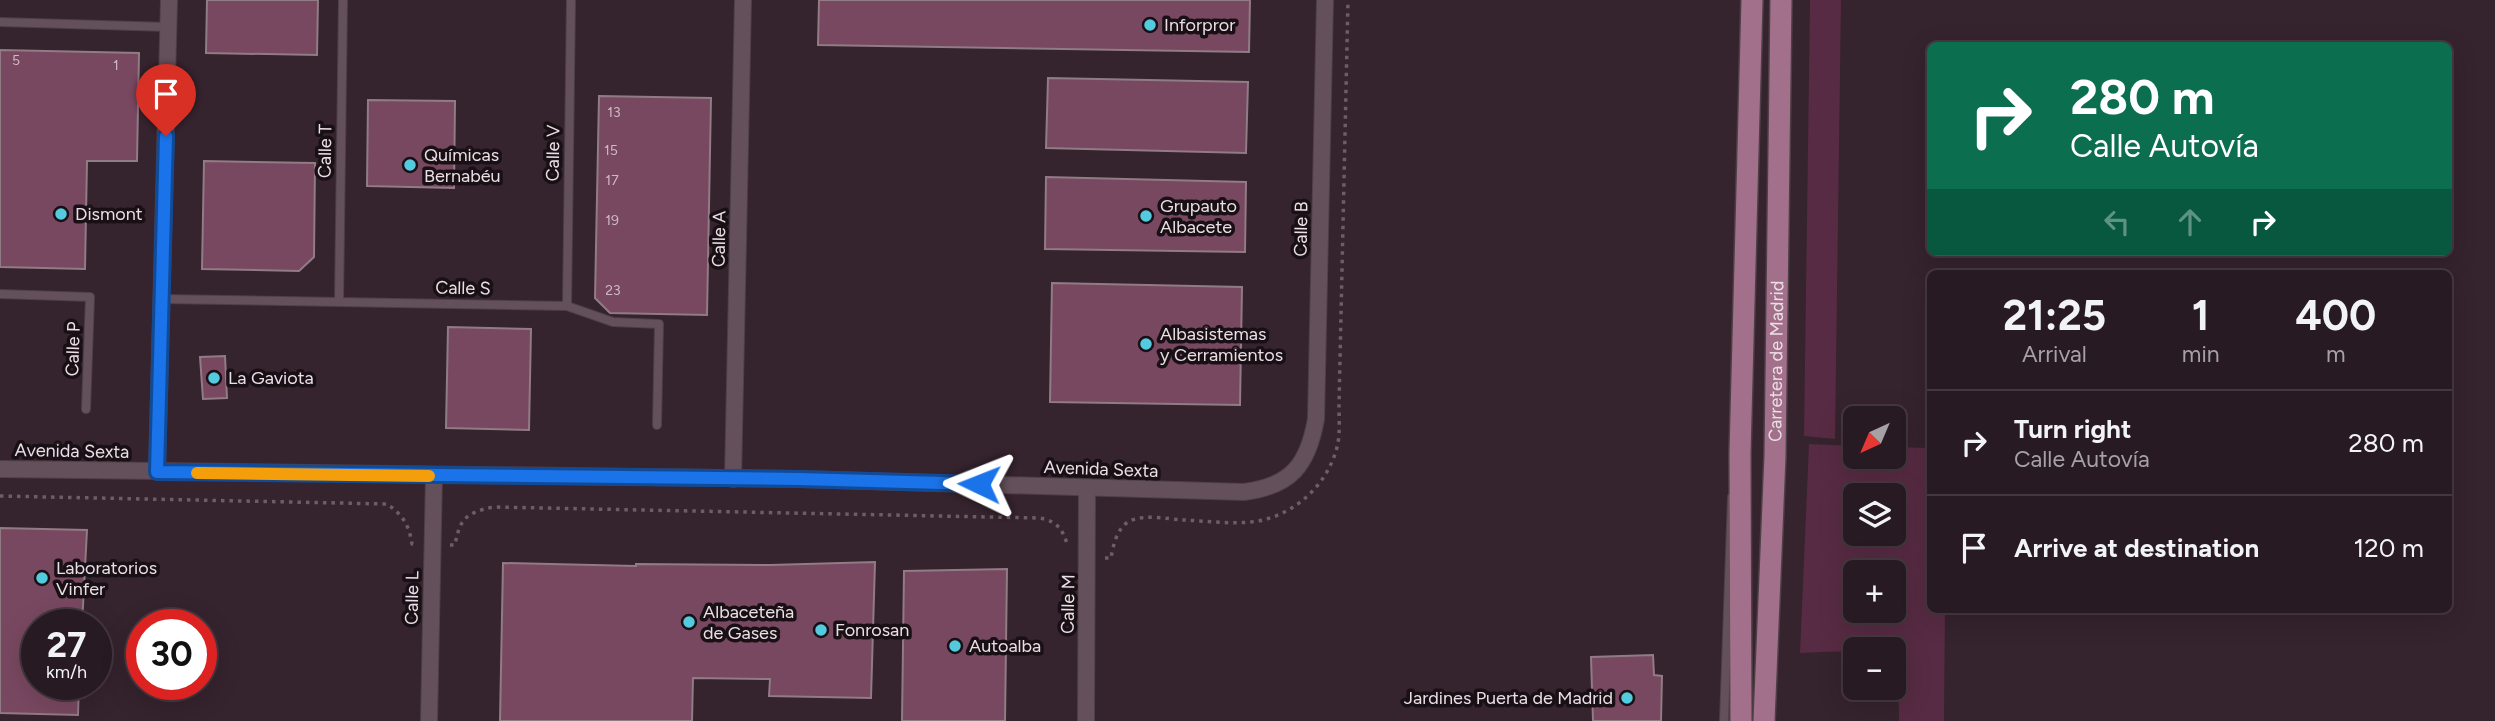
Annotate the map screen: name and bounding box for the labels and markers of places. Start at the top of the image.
place label: Inforpror [1164,14,1235,36]
marker: Inforpror [1142,17,1158,33]
pin [136,64,196,136]
place label: Químicas Bernabéu [424,144,501,187]
marker: Químicas Bernabéu [402,157,418,173]
place label: Grupauto Albacete [1160,195,1237,238]
place label: Dismont [75,203,143,225]
marker: Dismont [53,206,69,222]
marker: Grupauto Albacete [1138,208,1154,224]
place label: Albasistemas y Cerramientos [1160,323,1283,366]
marker: Albasistemas y Cerramientos [1138,336,1154,352]
place label: La Gaviota [228,367,314,389]
marker: La Gaviota [206,370,222,386]
place label: Laboratorios Vinfer [56,557,157,600]
marker: Laboratorios Vinfer [34,570,50,586]
place label: Albaceteña de Gases [703,601,794,644]
marker: Albaceteña de Gases [681,614,697,630]
place label: Fonrosan [835,619,909,641]
marker: Fonrosan [813,622,829,638]
place label: Autoalba [969,635,1041,657]
marker: Autoalba [947,638,963,654]
place label: Jardines Puerta de Madrid [1404,687,1613,709]
marker: Jardines Puerta de Madrid [1619,690,1635,706]

